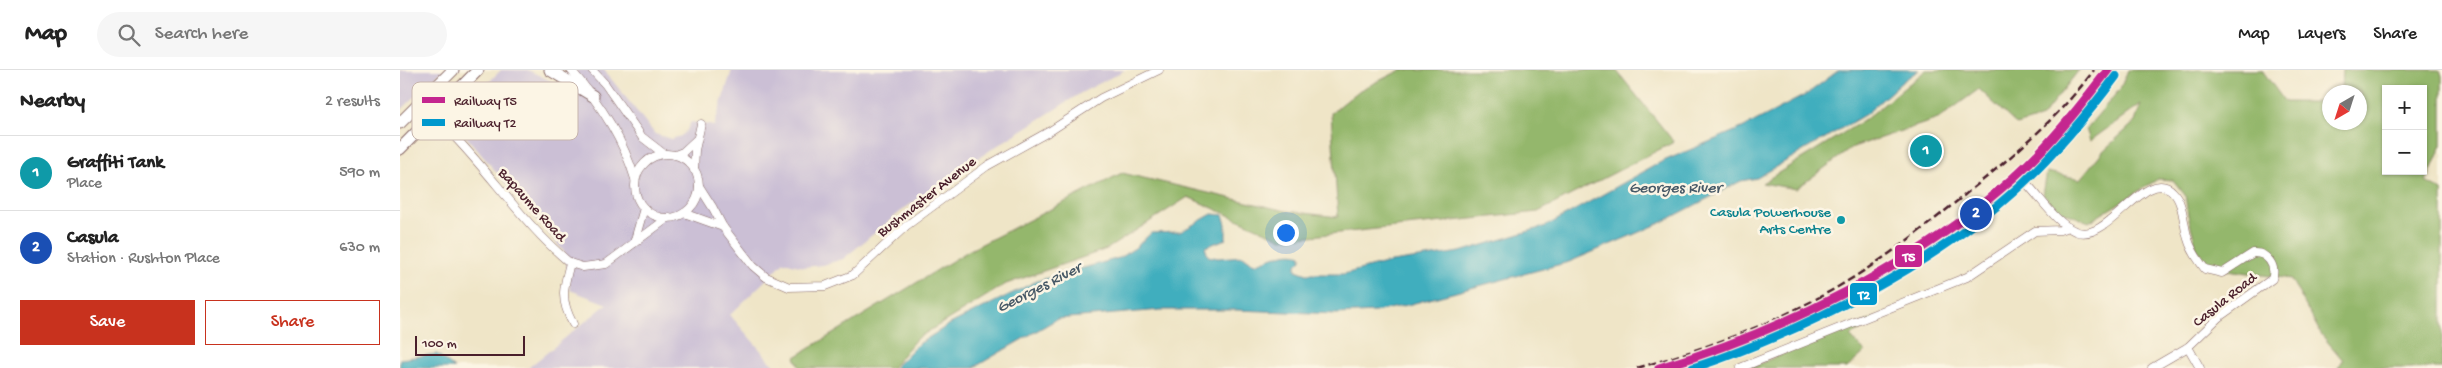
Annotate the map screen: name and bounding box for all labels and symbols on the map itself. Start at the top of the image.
legend [412,82,578,140]
north arrow [2322,85,2367,130]
text: Railway T5 [454,94,517,111]
text: Railway T2 [454,116,516,133]
pin: 1 [1910,132,1942,170]
street label: Bushmaster Avenue [873,153,981,242]
street label: Bapaume Road [493,164,570,247]
water label: Georges River [1629,180,1724,199]
pin: 2 [1960,195,1992,233]
place label: Casula Powerhouse Arts Centre [1710,204,1831,239]
marker: Casula Powerhouse Arts Centre [1835,214,1847,226]
your location [1273,220,1299,246]
line badge: T5 [1894,244,1923,268]
text: T5 [1902,250,1916,267]
water label: Georges River [994,258,1088,319]
street label: Casula Road [2190,269,2262,332]
line badge: T2 [1849,282,1878,306]
text: T2 [1857,288,1870,305]
scale bar [415,333,525,356]

